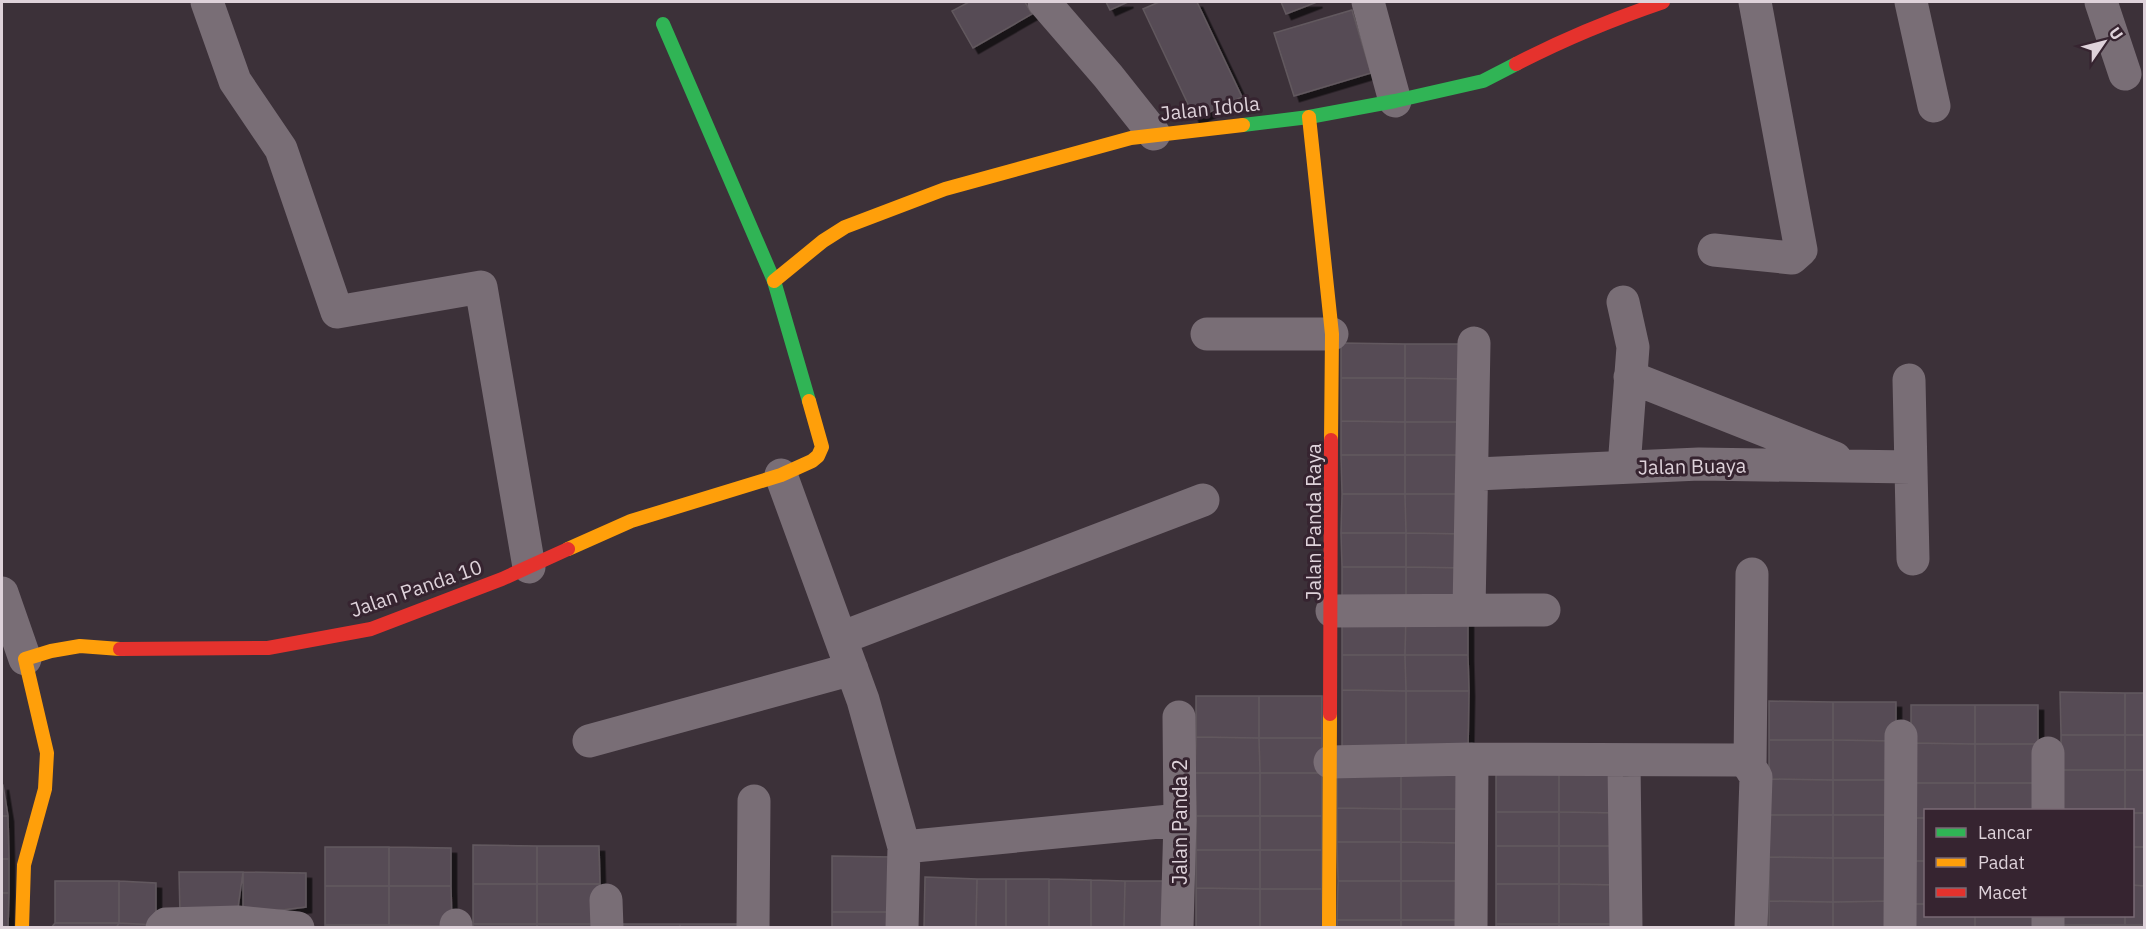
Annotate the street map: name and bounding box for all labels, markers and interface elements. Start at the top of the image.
north arrow [2074,12,2134,72]
text: U [2105,23,2128,44]
street label: Jalan Idola [1159,89,1261,127]
street label: Jalan Panda Raya [1300,443,1327,601]
street label: Jalan Buaya [1638,452,1747,480]
street label: Jalan Panda 10 [346,553,486,623]
street label: Jalan Panda 2 [1166,759,1193,885]
legend [1924,809,2134,917]
text: Lancar [1978,821,2033,844]
text: Padat [1978,851,2025,874]
text: Macet [1978,881,2027,904]

